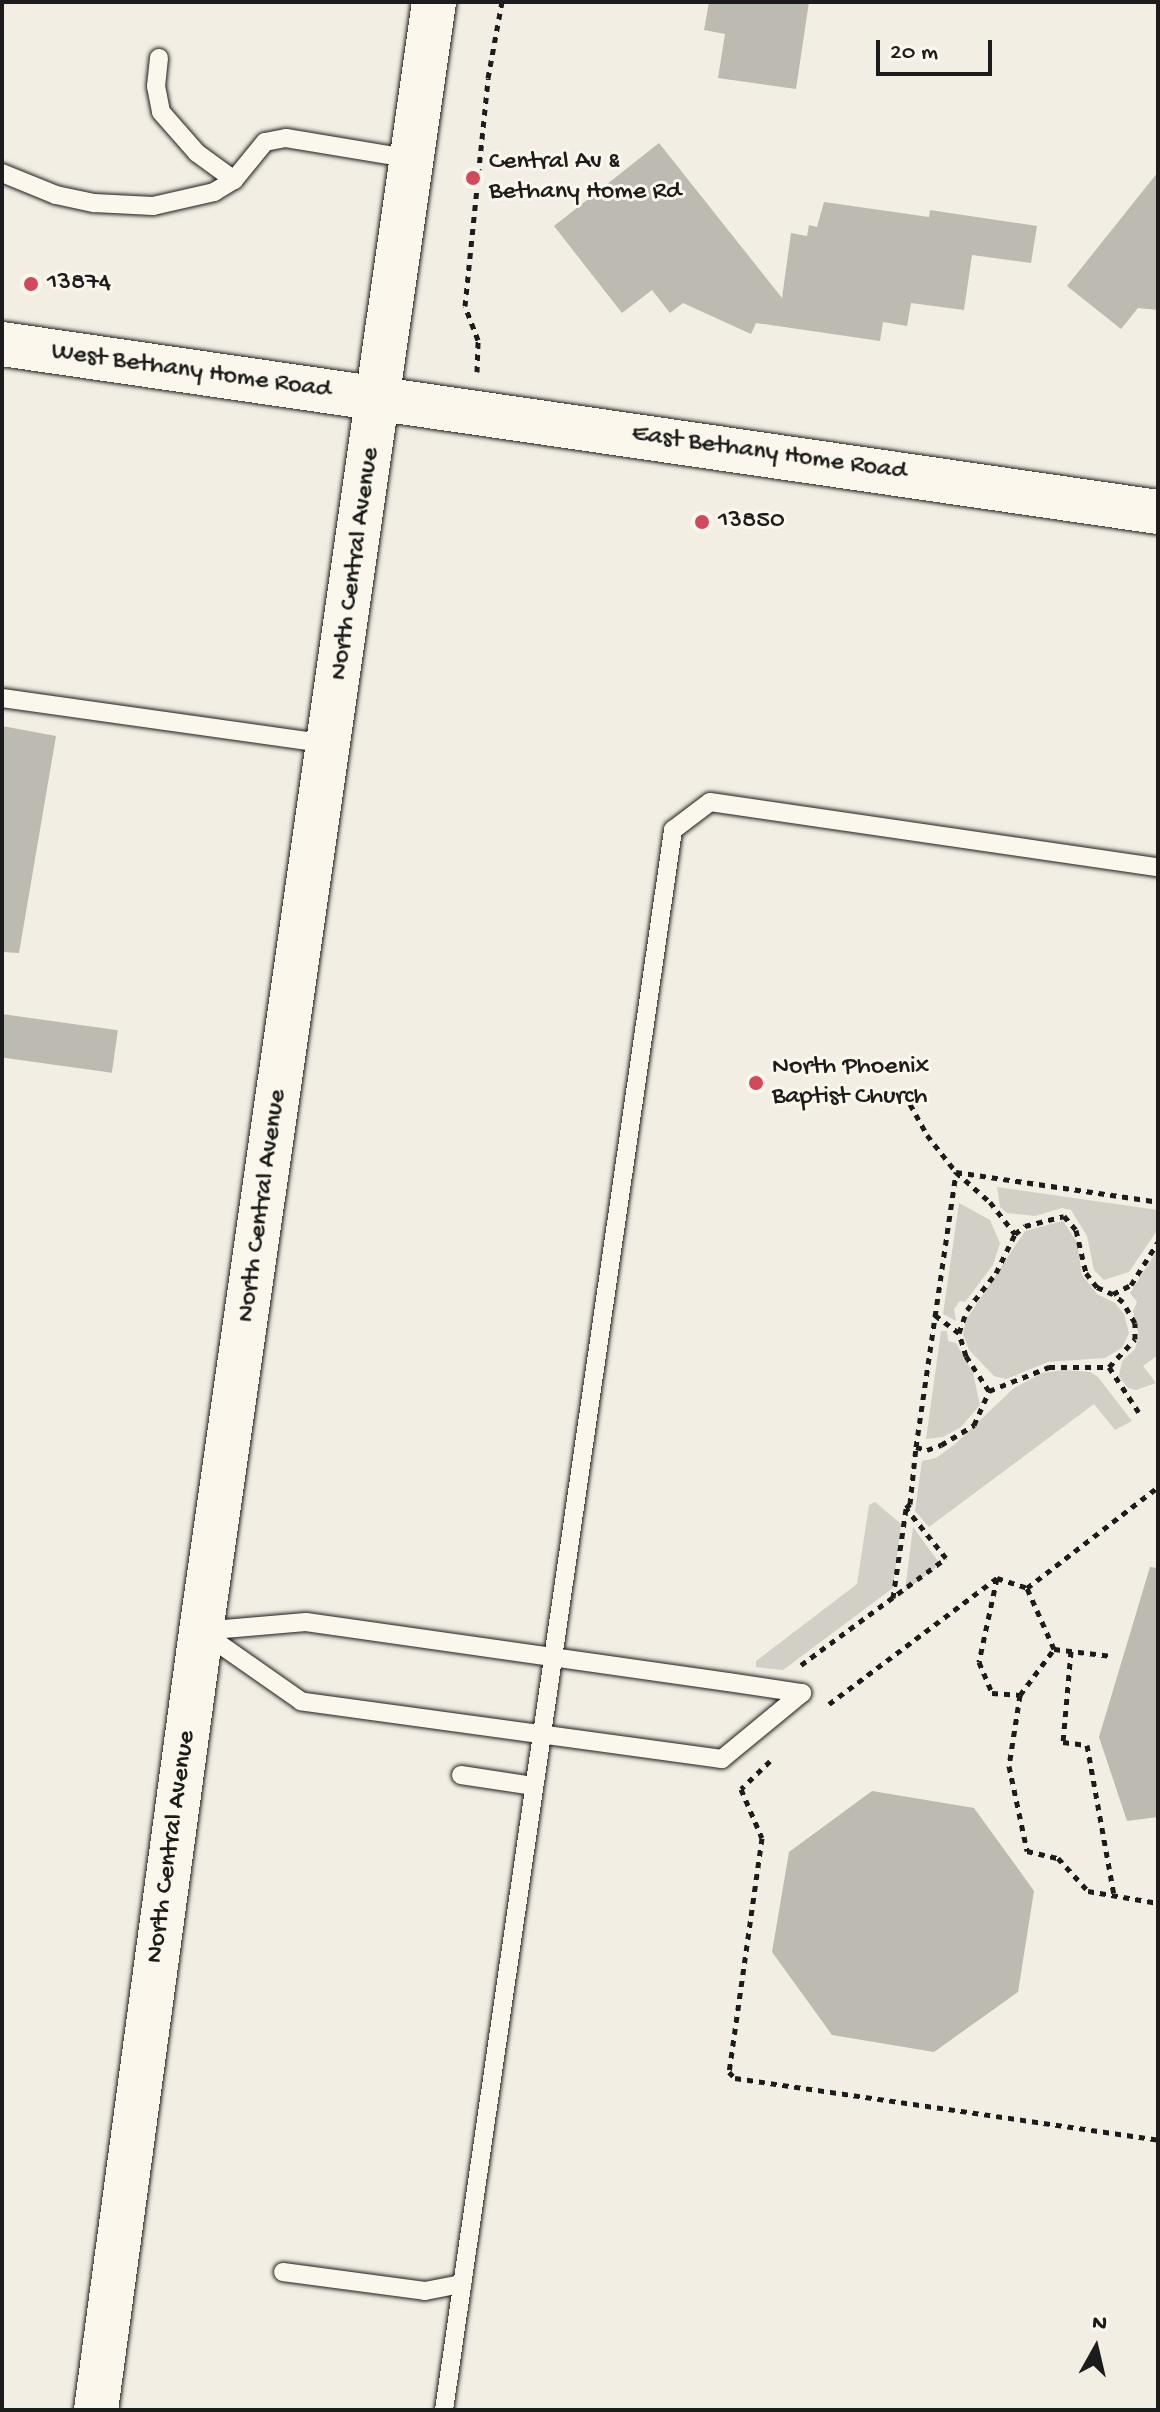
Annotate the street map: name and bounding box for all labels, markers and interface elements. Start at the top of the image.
scale bar [880,24,996,74]
text: 20 m [890,39,938,68]
place label: Central Av & Bethany Home Rd [489,147,681,208]
marker: Central Av & Bethany Home Rd [464,169,482,187]
place label: 13874 [47,268,111,300]
marker: 13874 [22,275,40,293]
street label: West Bethany Home Road [49,337,333,407]
street label: East Bethany Home Road [630,419,908,489]
street label: North Central Avenue [324,446,388,682]
place label: 13850 [718,506,785,538]
marker: 13850 [693,513,711,531]
place label: North Phoenix Baptist Church [772,1052,929,1114]
marker: North Phoenix Baptist Church [747,1074,765,1092]
street label: North Central Avenue [231,1088,295,1324]
street label: North Central Avenue [140,1729,204,1965]
north arrow [1056,2308,1136,2388]
text: N [1090,2310,1108,2338]

